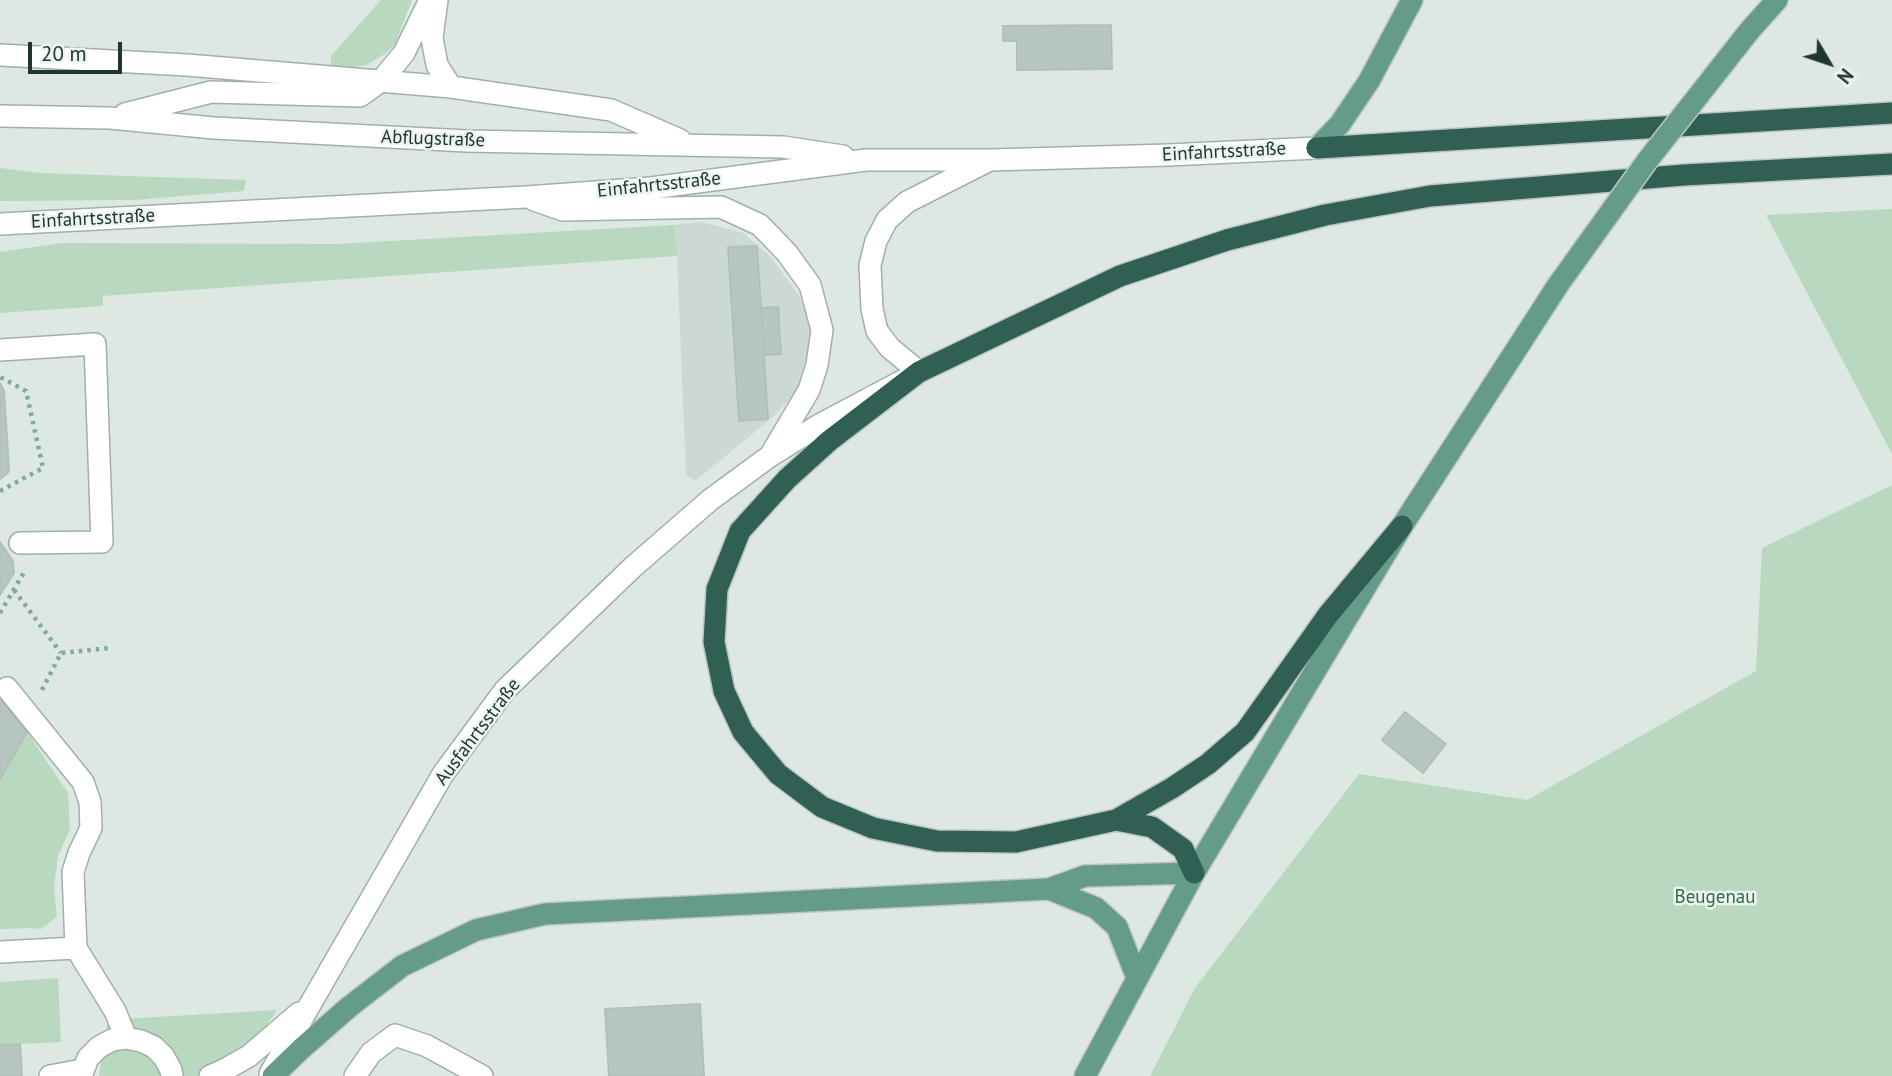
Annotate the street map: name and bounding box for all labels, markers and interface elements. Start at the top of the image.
scale bar [32,28,126,72]
north arrow [1794,28,1864,98]
text: 20 m [41,40,87,67]
text: N [1832,64,1859,89]
street label: Abflugstraße [381,126,485,152]
street label: Einfahrtsstraße [1161,137,1287,167]
street label: Einfahrtsstraße [596,167,722,203]
street label: Einfahrtsstraße [30,204,156,234]
street label: Ausfahrtsstraße [430,674,526,790]
park label: Beugenau [1675,887,1755,909]

